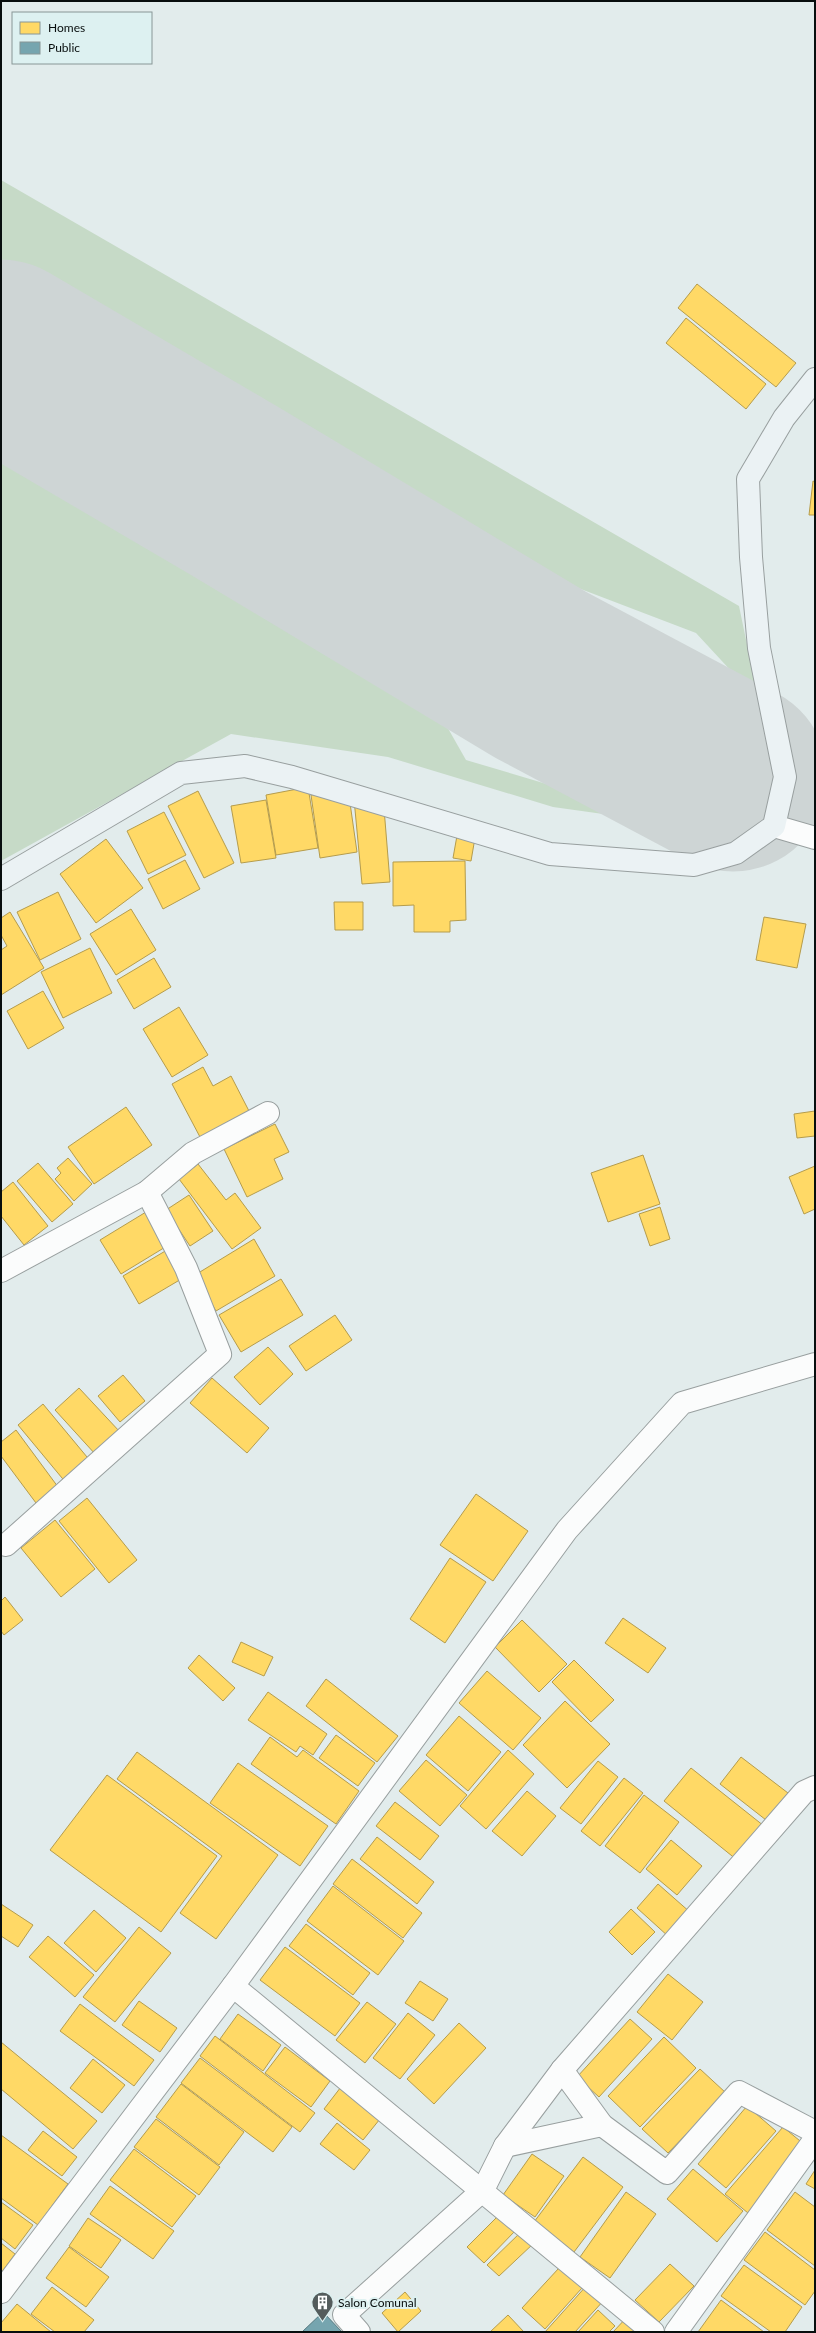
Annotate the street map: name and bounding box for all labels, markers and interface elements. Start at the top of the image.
legend [12,12,152,64]
text: Homes [48,20,85,35]
text: Public [48,40,80,55]
building icon: Salon Comunal [310,2289,336,2322]
place label: Salon Comunal [338,2295,417,2310]

